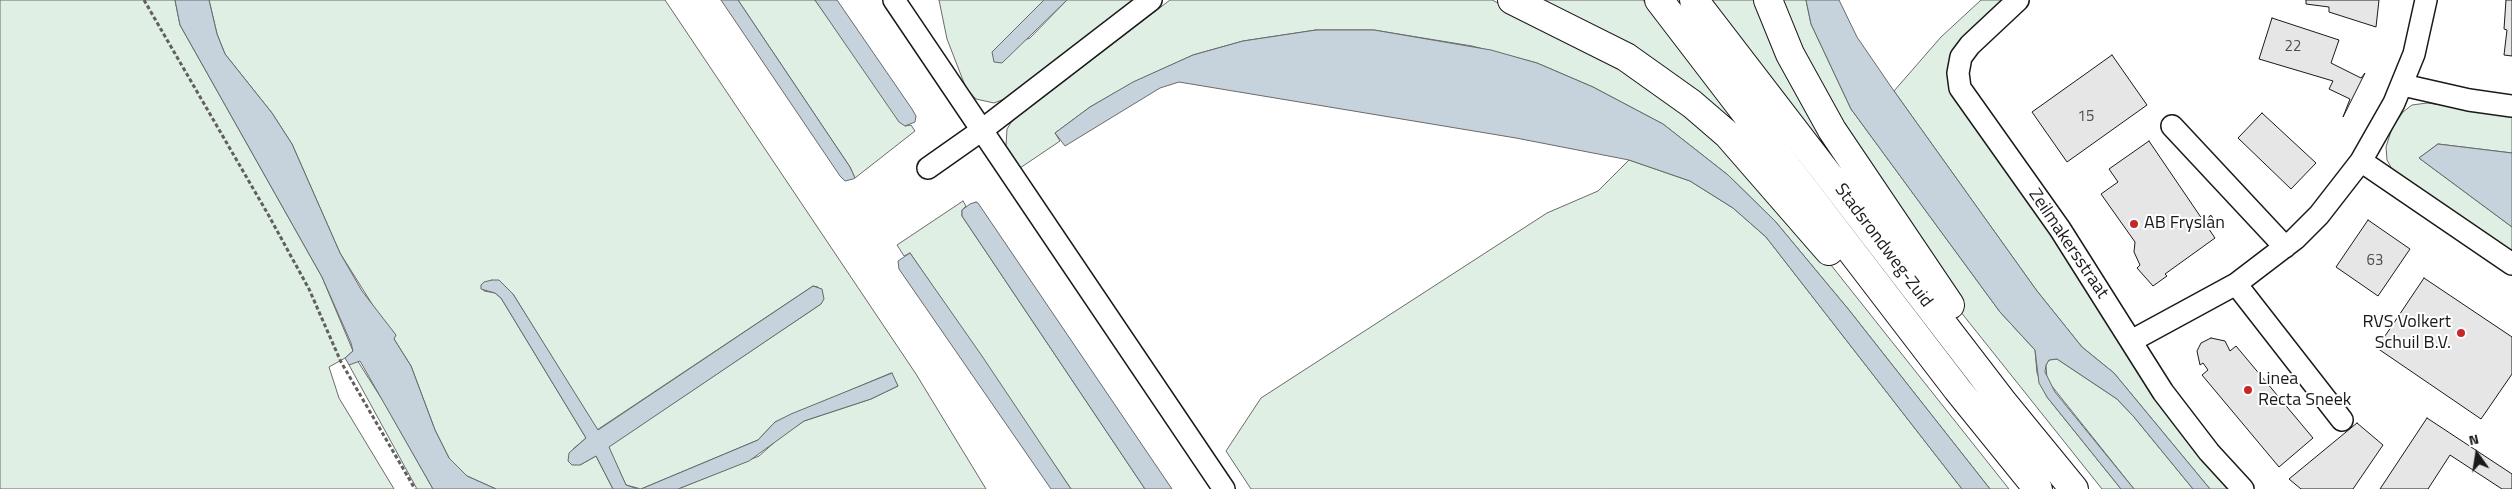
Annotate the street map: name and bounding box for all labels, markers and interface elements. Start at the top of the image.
house number: 22 [2285,38,2301,56]
house number: 15 [2078,108,2094,126]
street label: Stadsrondweg-Zuid [1829,180,1937,312]
street label: Zeilmakersstraat [2023,185,2113,303]
place label: AB Fryslân [2144,213,2225,235]
marker: AB Fryslân [2128,218,2140,230]
house number: 63 [2367,252,2383,270]
place label: RVS Volkert Schuil B.V. [2362,312,2451,354]
marker: RVS Volkert Schuil B.V. [2455,327,2467,339]
place label: Linea Recta Sneek [2258,369,2351,412]
marker: Linea Recta Sneek [2242,384,2254,396]
text: N [2466,428,2481,450]
north arrow [2452,429,2502,479]

